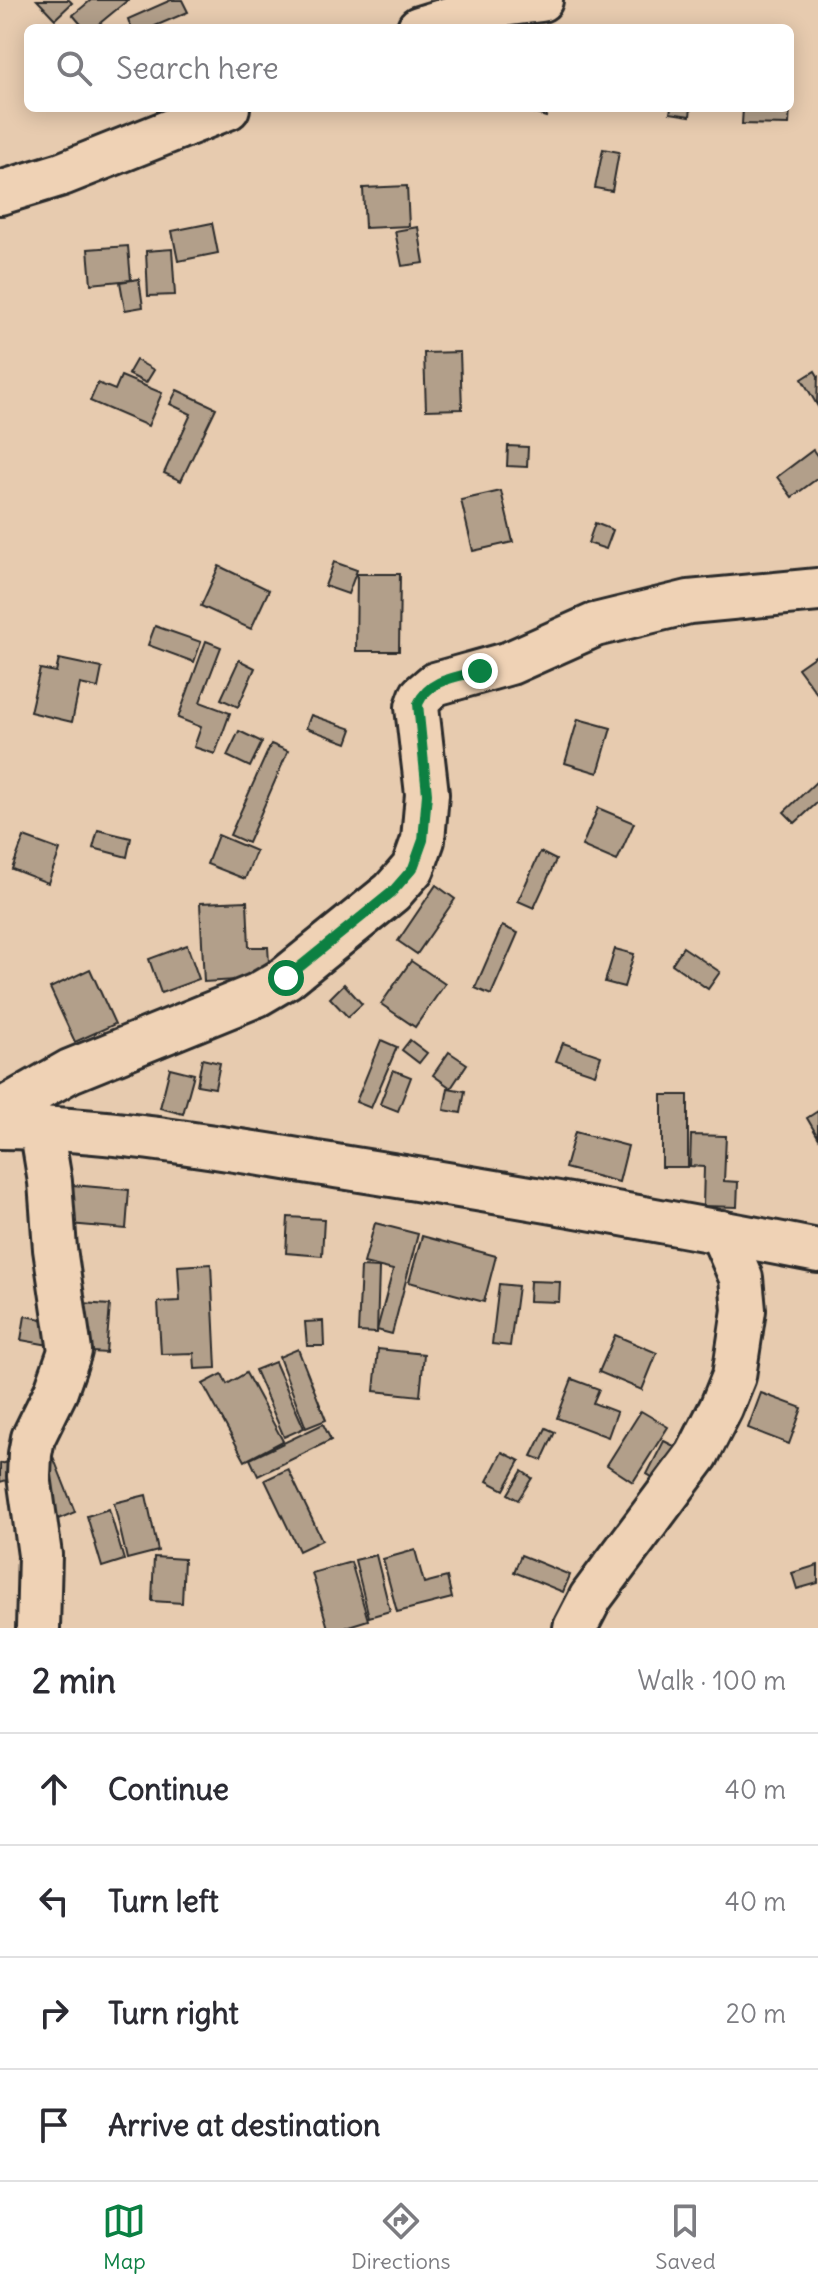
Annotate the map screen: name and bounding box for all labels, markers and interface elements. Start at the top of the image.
search box [24,24,794,112]
icon: search [52,46,96,90]
text: Search here [116,49,279,87]
route end [462,653,498,689]
route start [268,960,304,996]
text: 2 min [32,1659,116,1702]
text: Walk · 100 m [638,1664,786,1697]
icon: ahead [32,1767,76,1811]
text: Continue [108,1770,229,1808]
text: 40 m [725,1773,786,1806]
icon: left [32,1879,76,1923]
text: Turn left [108,1882,219,1920]
text: 40 m [725,1885,786,1918]
icon: right [32,1991,76,2035]
text: Turn right [108,1994,239,2032]
text: 20 m [726,1997,786,2030]
icon: arrive [32,2103,76,2147]
text: Arrive at destination [108,2106,380,2144]
tab: Map [102,2199,146,2275]
tab: Directions [351,2199,451,2275]
tab: Saved [655,2199,716,2275]

